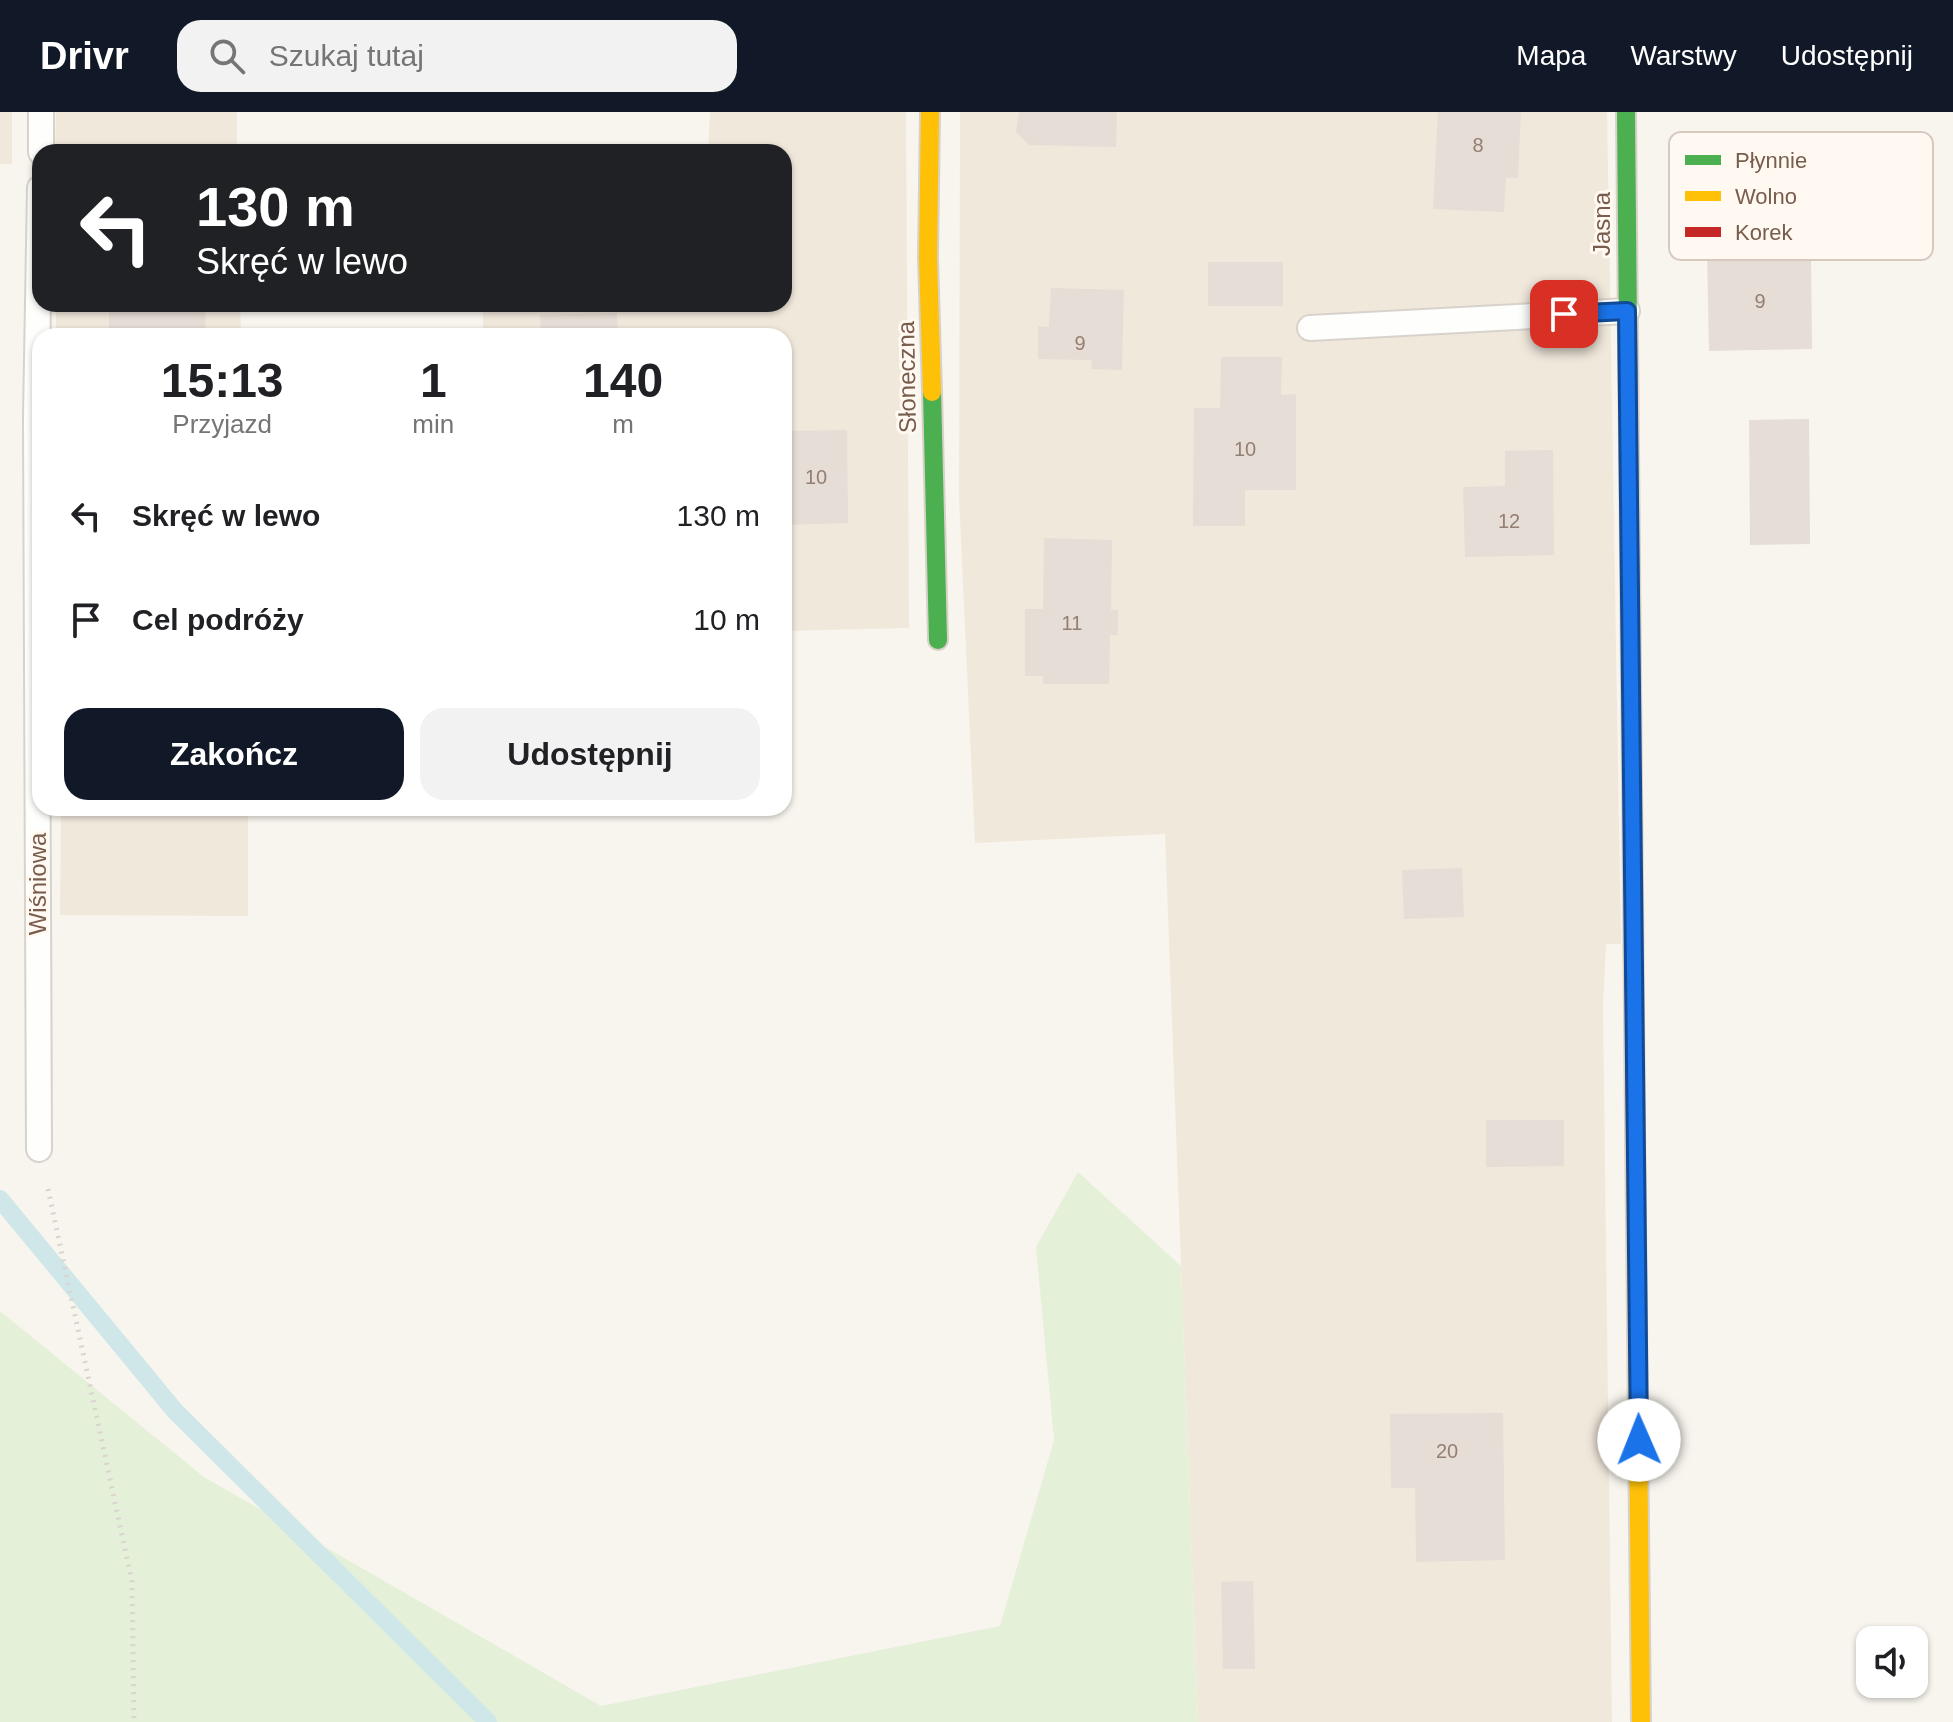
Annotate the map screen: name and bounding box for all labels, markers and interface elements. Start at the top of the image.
search box [177,20,737,92]
icon: search [205,34,249,78]
text: Drivr [40,35,129,77]
text: Szukaj tutaj [269,39,424,72]
text: Mapa [1516,40,1586,71]
text: Warstwy [1630,40,1737,71]
text: Udostępnij [1781,40,1913,71]
legend [1669,132,1933,260]
house number: 8 [1472,134,1484,156]
text: Płynnie [1735,148,1807,173]
text: 130 m [196,175,355,238]
icon: left [64,176,168,280]
text: Wolno [1735,184,1797,209]
street label: Jasna [1588,191,1615,256]
text: Korek [1735,220,1793,245]
text: Skręć w lewo [196,241,408,282]
pin [1530,280,1598,348]
house number: 9 [1754,290,1766,312]
icon: arrive [1542,292,1586,336]
street label: Słoneczna [892,320,921,433]
house number: 9 [1074,332,1086,354]
text: 15:13 [161,354,284,407]
text: 1 [420,354,447,407]
text: 140 [583,354,663,407]
text: Przyjazd [172,409,272,439]
text: min [412,409,454,439]
text: m [612,409,634,439]
house number: 10 [1234,438,1256,460]
house number: 10 [805,466,827,488]
icon: left [64,494,108,538]
text: Skręć w lewo [132,499,320,532]
text: 130 m [677,499,760,532]
house number: 12 [1498,510,1520,532]
icon: arrive [64,598,108,642]
text: Cel podróży [132,603,304,636]
text: 10 m [693,603,760,636]
house number: 11 [1062,612,1082,634]
button: Zakończ [64,708,404,800]
button: Udostępnij [420,708,760,800]
street label: Wiśniowa [24,832,51,935]
position arrow [1597,1398,1681,1482]
house number: 20 [1436,1440,1458,1462]
map controls [1856,1626,1928,1698]
button: sound [1856,1626,1928,1698]

